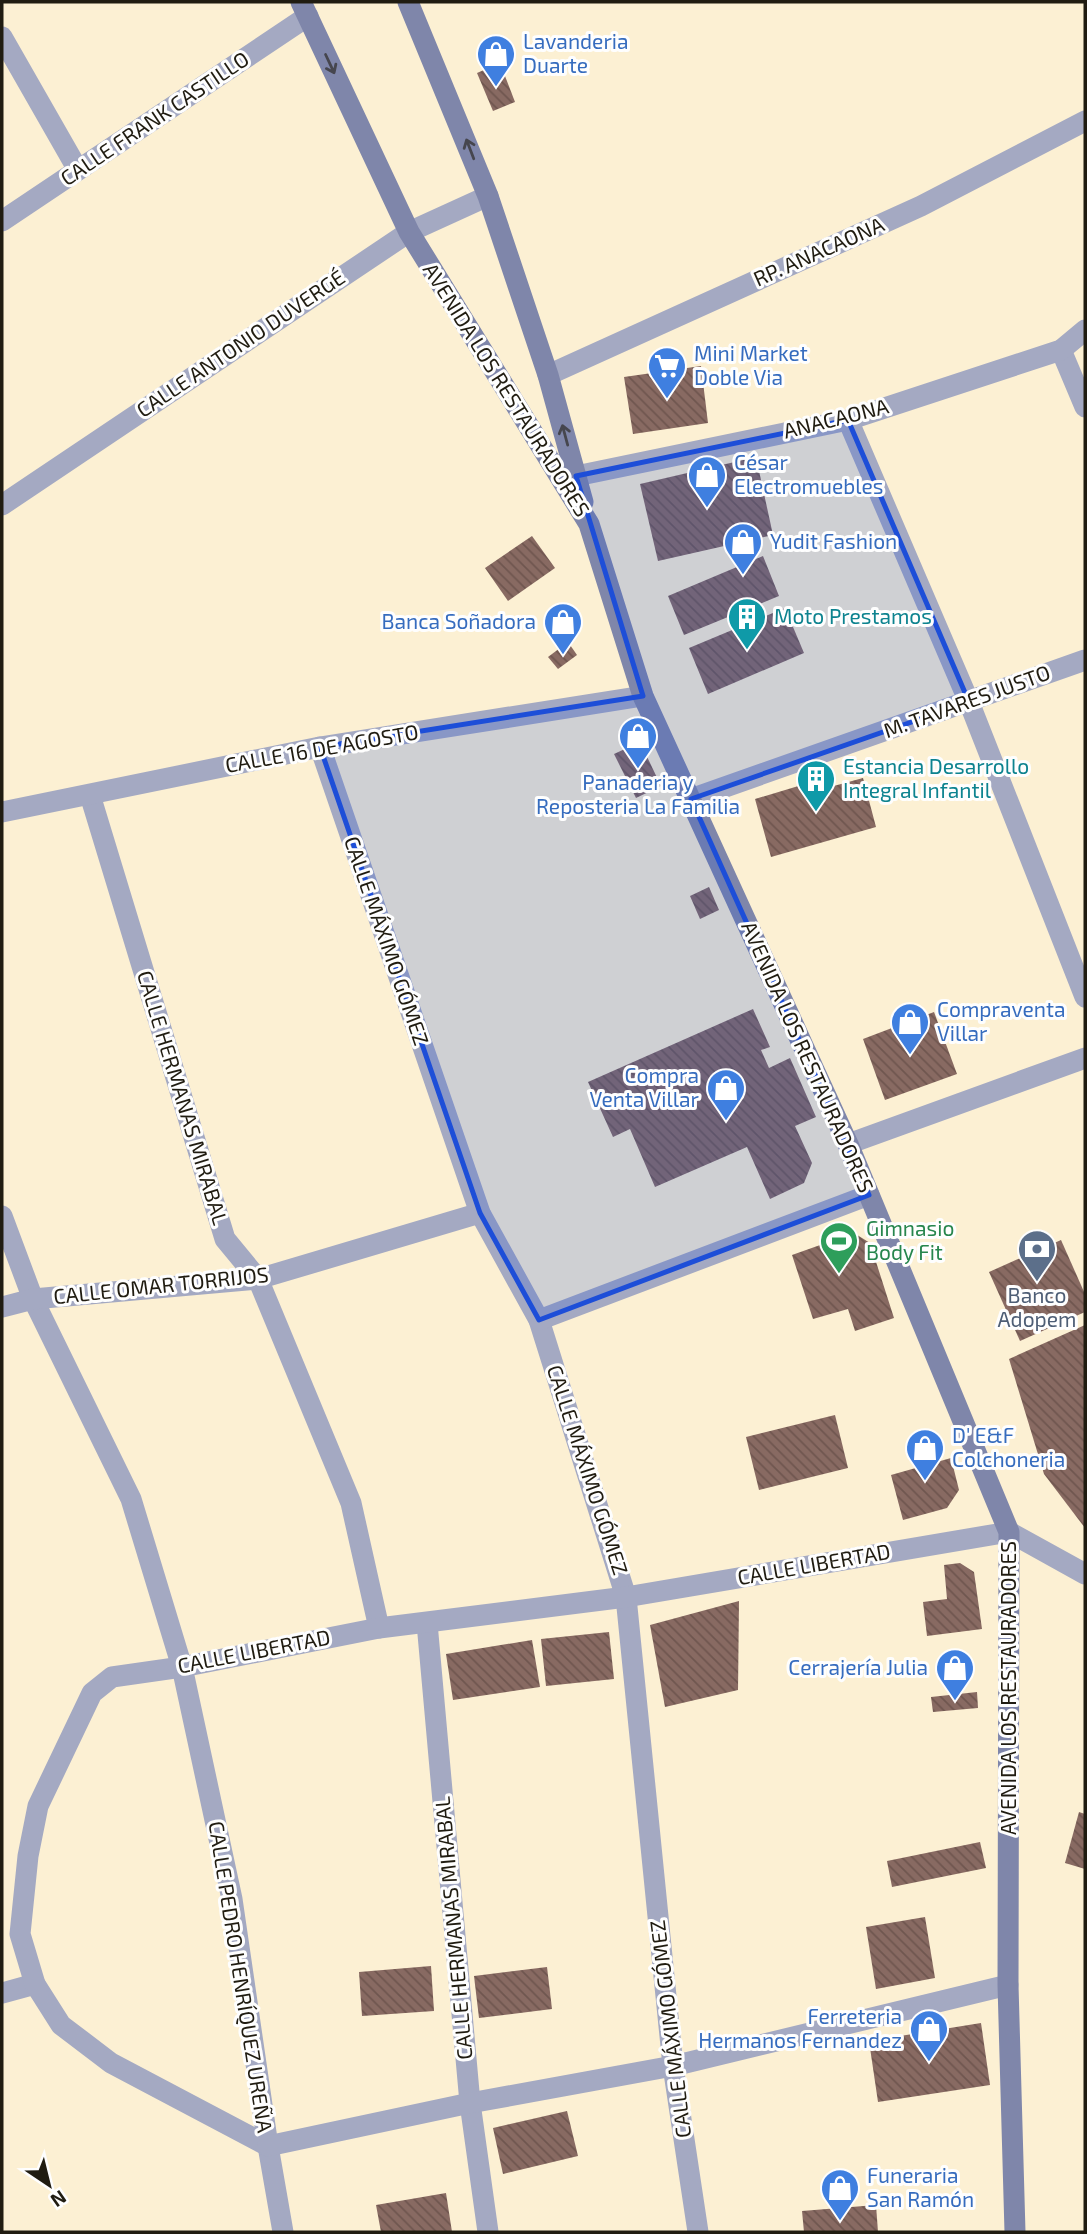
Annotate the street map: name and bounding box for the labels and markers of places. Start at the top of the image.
place label: Lavanderia Duarte [523,28,629,77]
shop icon: Lavanderia Duarte [475,33,517,88]
place label: Mini Market Doble Via [694,340,808,389]
supermarket icon: Mini Market Doble Via [646,345,688,400]
place label: César Electromuebles [734,449,883,498]
shop icon: César Electromuebles [686,454,728,509]
shop icon: Yudit Fashion [722,521,764,576]
place label: Yudit Fashion [770,528,897,553]
building icon: Moto Prestamos [726,596,768,651]
shop icon: Banca Soñadora [542,601,584,656]
place label: Moto Prestamos [774,603,932,628]
place label: Banca Soñadora [381,608,536,633]
shop icon: Panaderia y Reposteria La Familia [617,715,659,770]
place label: Estancia Desarrollo Integral Infantil [843,753,1029,802]
building icon: Estancia Desarrollo Integral Infantil [795,758,837,813]
place label: Panaderia y Reposteria La Familia [536,769,740,818]
place label: Compraventa Villar [937,996,1065,1045]
shop icon: Compraventa Villar [889,1001,931,1056]
place label: Compra Venta Villar [589,1062,700,1111]
shop icon: Compra Venta Villar [705,1067,747,1122]
place label: Gimnasio Body Fit [866,1215,954,1264]
sports icon: Gimnasio Body Fit [818,1220,860,1275]
bank icon: Banco Adopem [1016,1228,1058,1283]
place label: Banco Adopem [998,1282,1076,1331]
place label: D' E&F Colchoneria [952,1422,1065,1471]
shop icon: D' E&F Colchoneria [904,1427,946,1482]
shop icon: Cerrajería Julia [934,1647,976,1702]
place label: Cerrajería Julia [788,1654,928,1680]
place label: Ferreteria Hermanos Fernandez [698,2003,902,2052]
shop icon: Ferreteria Hermanos Fernandez [908,2008,950,2063]
place label: Funeraria San Ramón [867,2162,974,2211]
shop icon: Funeraria San Ramón [819,2167,861,2222]

